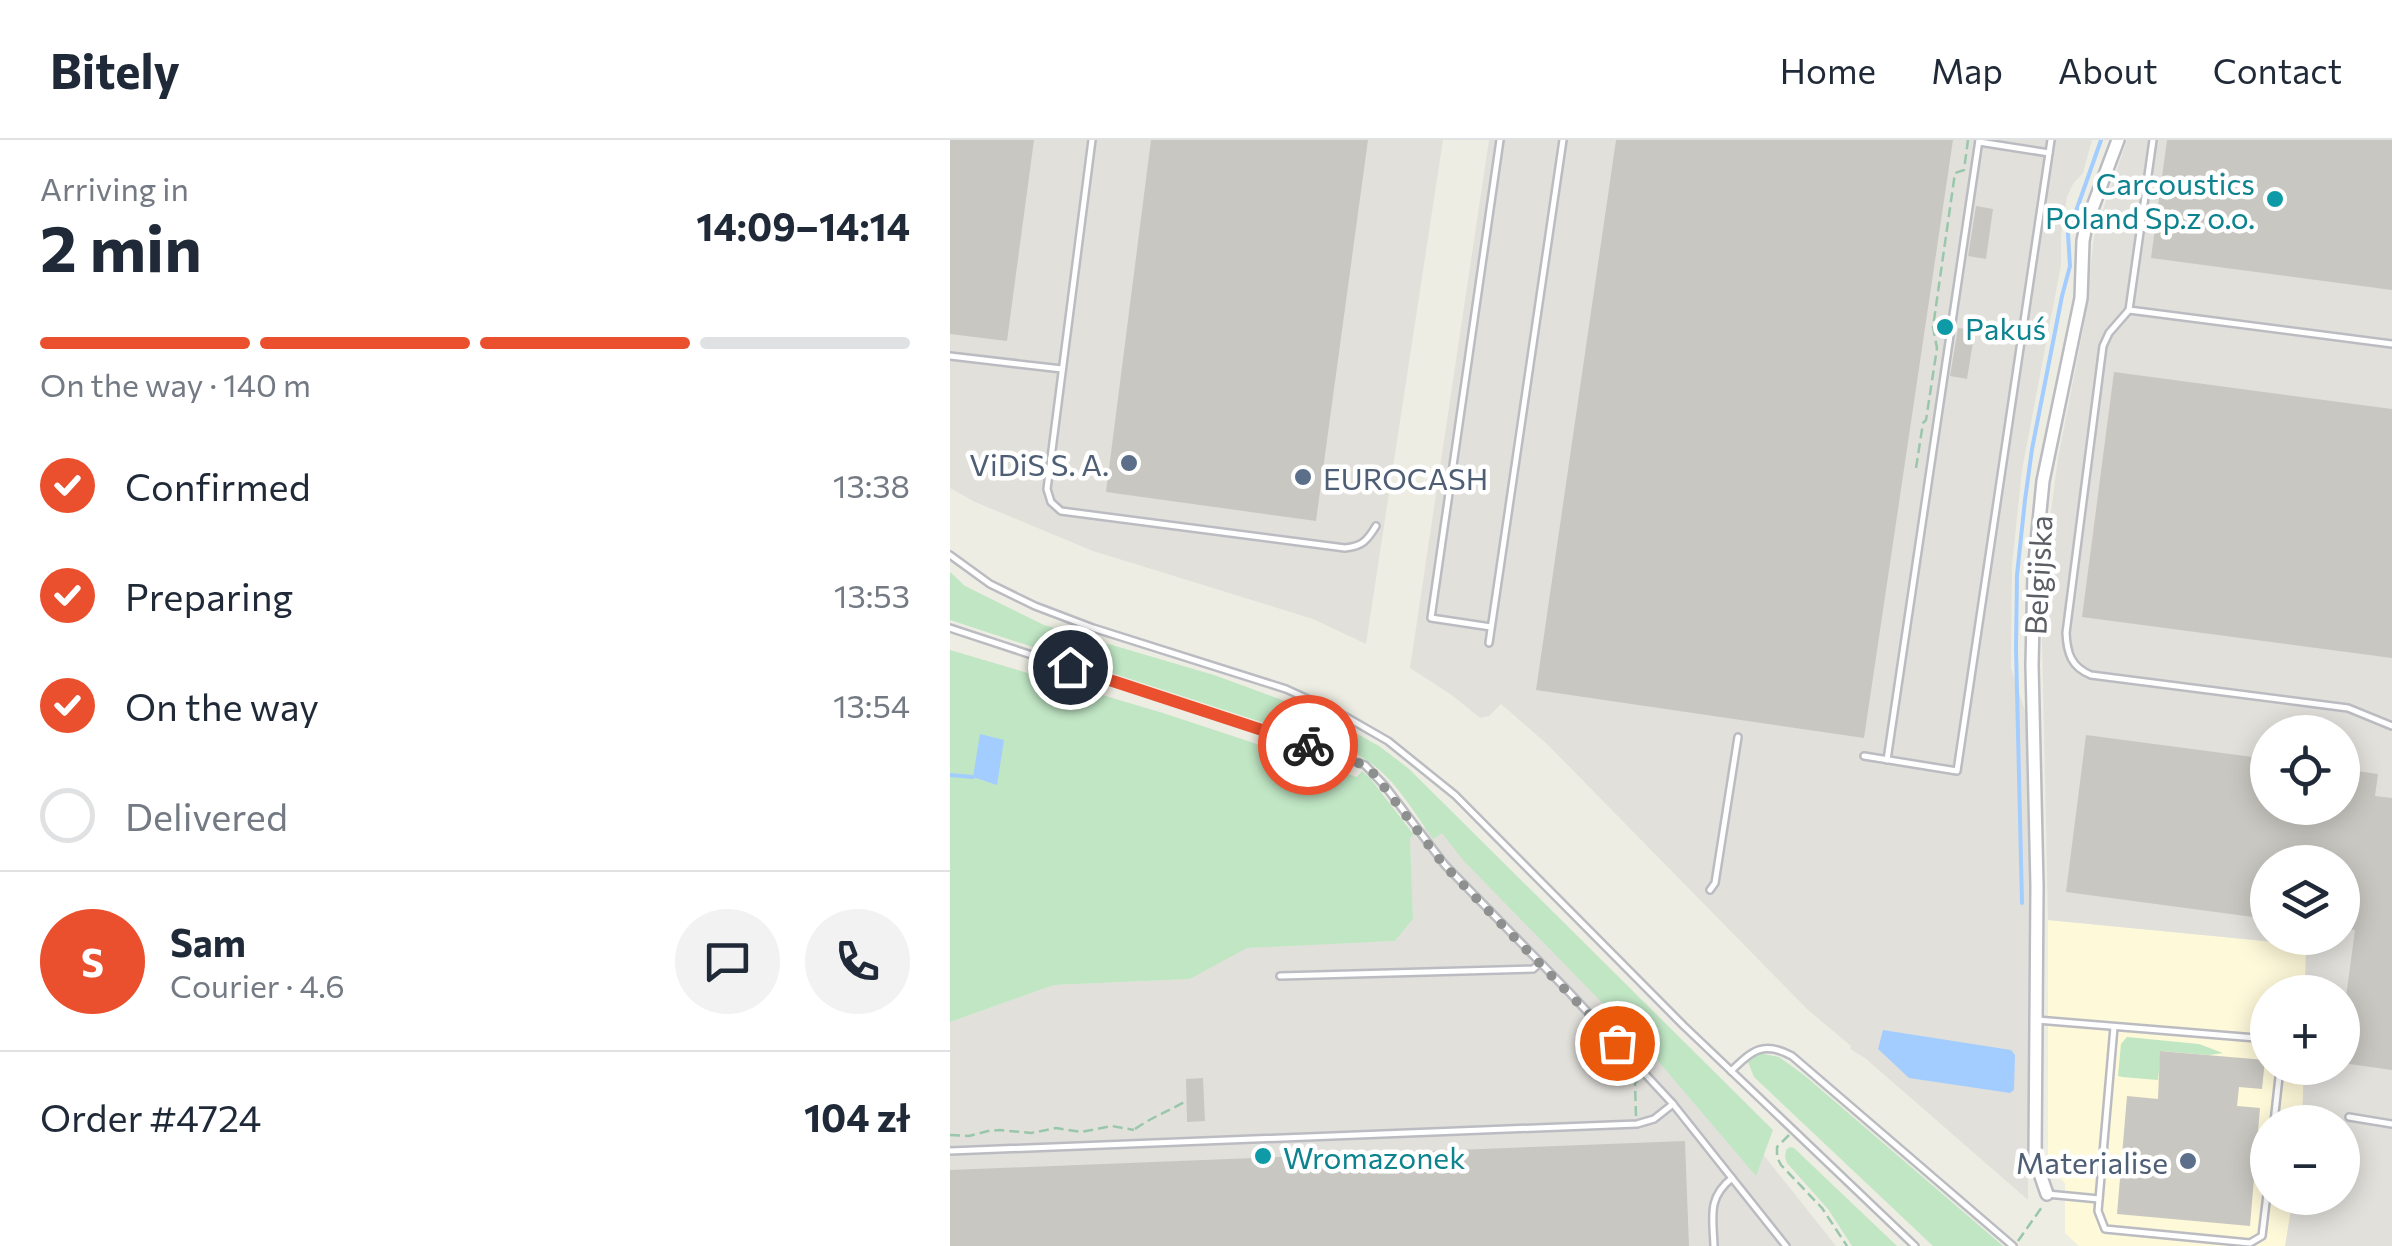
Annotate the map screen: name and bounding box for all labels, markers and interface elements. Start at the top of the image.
text: Bitely [50,40,180,99]
text: Home [1780,48,1876,91]
text: Map [1931,48,2003,91]
text: About [2058,48,2158,91]
text: Contact [2213,48,2342,91]
place label: Carcoustics Poland Sp.z o.o. [2045,164,2255,235]
text: Arriving in [40,168,189,208]
marker: Carcoustics Poland Sp.z o.o. [2264,188,2286,210]
text: 14:09–14:14 [696,202,910,249]
text: 2 min [40,206,202,285]
place label: Pakuś [1965,309,2046,346]
marker: Pakuś [1934,316,1956,338]
text: On the way · 140 m [40,364,311,404]
place label: ViDiS S. A. [969,445,1109,482]
marker: ViDiS S. A. [1118,452,1140,474]
icon: check [40,458,95,513]
place label: EUROCASH [1323,459,1488,496]
text: Confirmed [125,462,311,509]
text: 13:38 [833,465,910,505]
marker: EUROCASH [1292,466,1314,488]
street label: Belgijska [2015,514,2059,636]
icon: check [40,568,95,623]
text: Preparing [125,572,293,619]
text: 13:53 [834,575,910,615]
pin [1028,625,1113,710]
icon: home [1043,640,1098,695]
icon: check [40,678,95,733]
text: On the way [125,682,319,729]
text: 13:54 [833,685,910,725]
courier [1258,695,1358,795]
map controls [2250,715,2360,1215]
button: locate [2250,715,2360,825]
icon: bike [1281,718,1336,773]
text: Delivered [125,792,288,839]
button: layers [2250,845,2360,955]
button: chat [675,909,780,1014]
button: phone [805,909,910,1014]
text: Sam [170,918,246,965]
text: S [81,938,104,985]
text: Courier · 4.6 [170,965,345,1005]
button: + [2250,975,2360,1085]
pin [1575,1001,1660,1086]
icon: bag [1590,1016,1645,1071]
text: Order #4724 [40,1093,261,1140]
text: 104 zł [804,1093,910,1140]
button: − [2250,1105,2360,1215]
place label: Wromazonek [1283,1138,1465,1175]
place label: Materialise [2016,1143,2168,1180]
marker: Wromazonek [1252,1145,1274,1167]
marker: Materialise [2177,1150,2199,1172]

